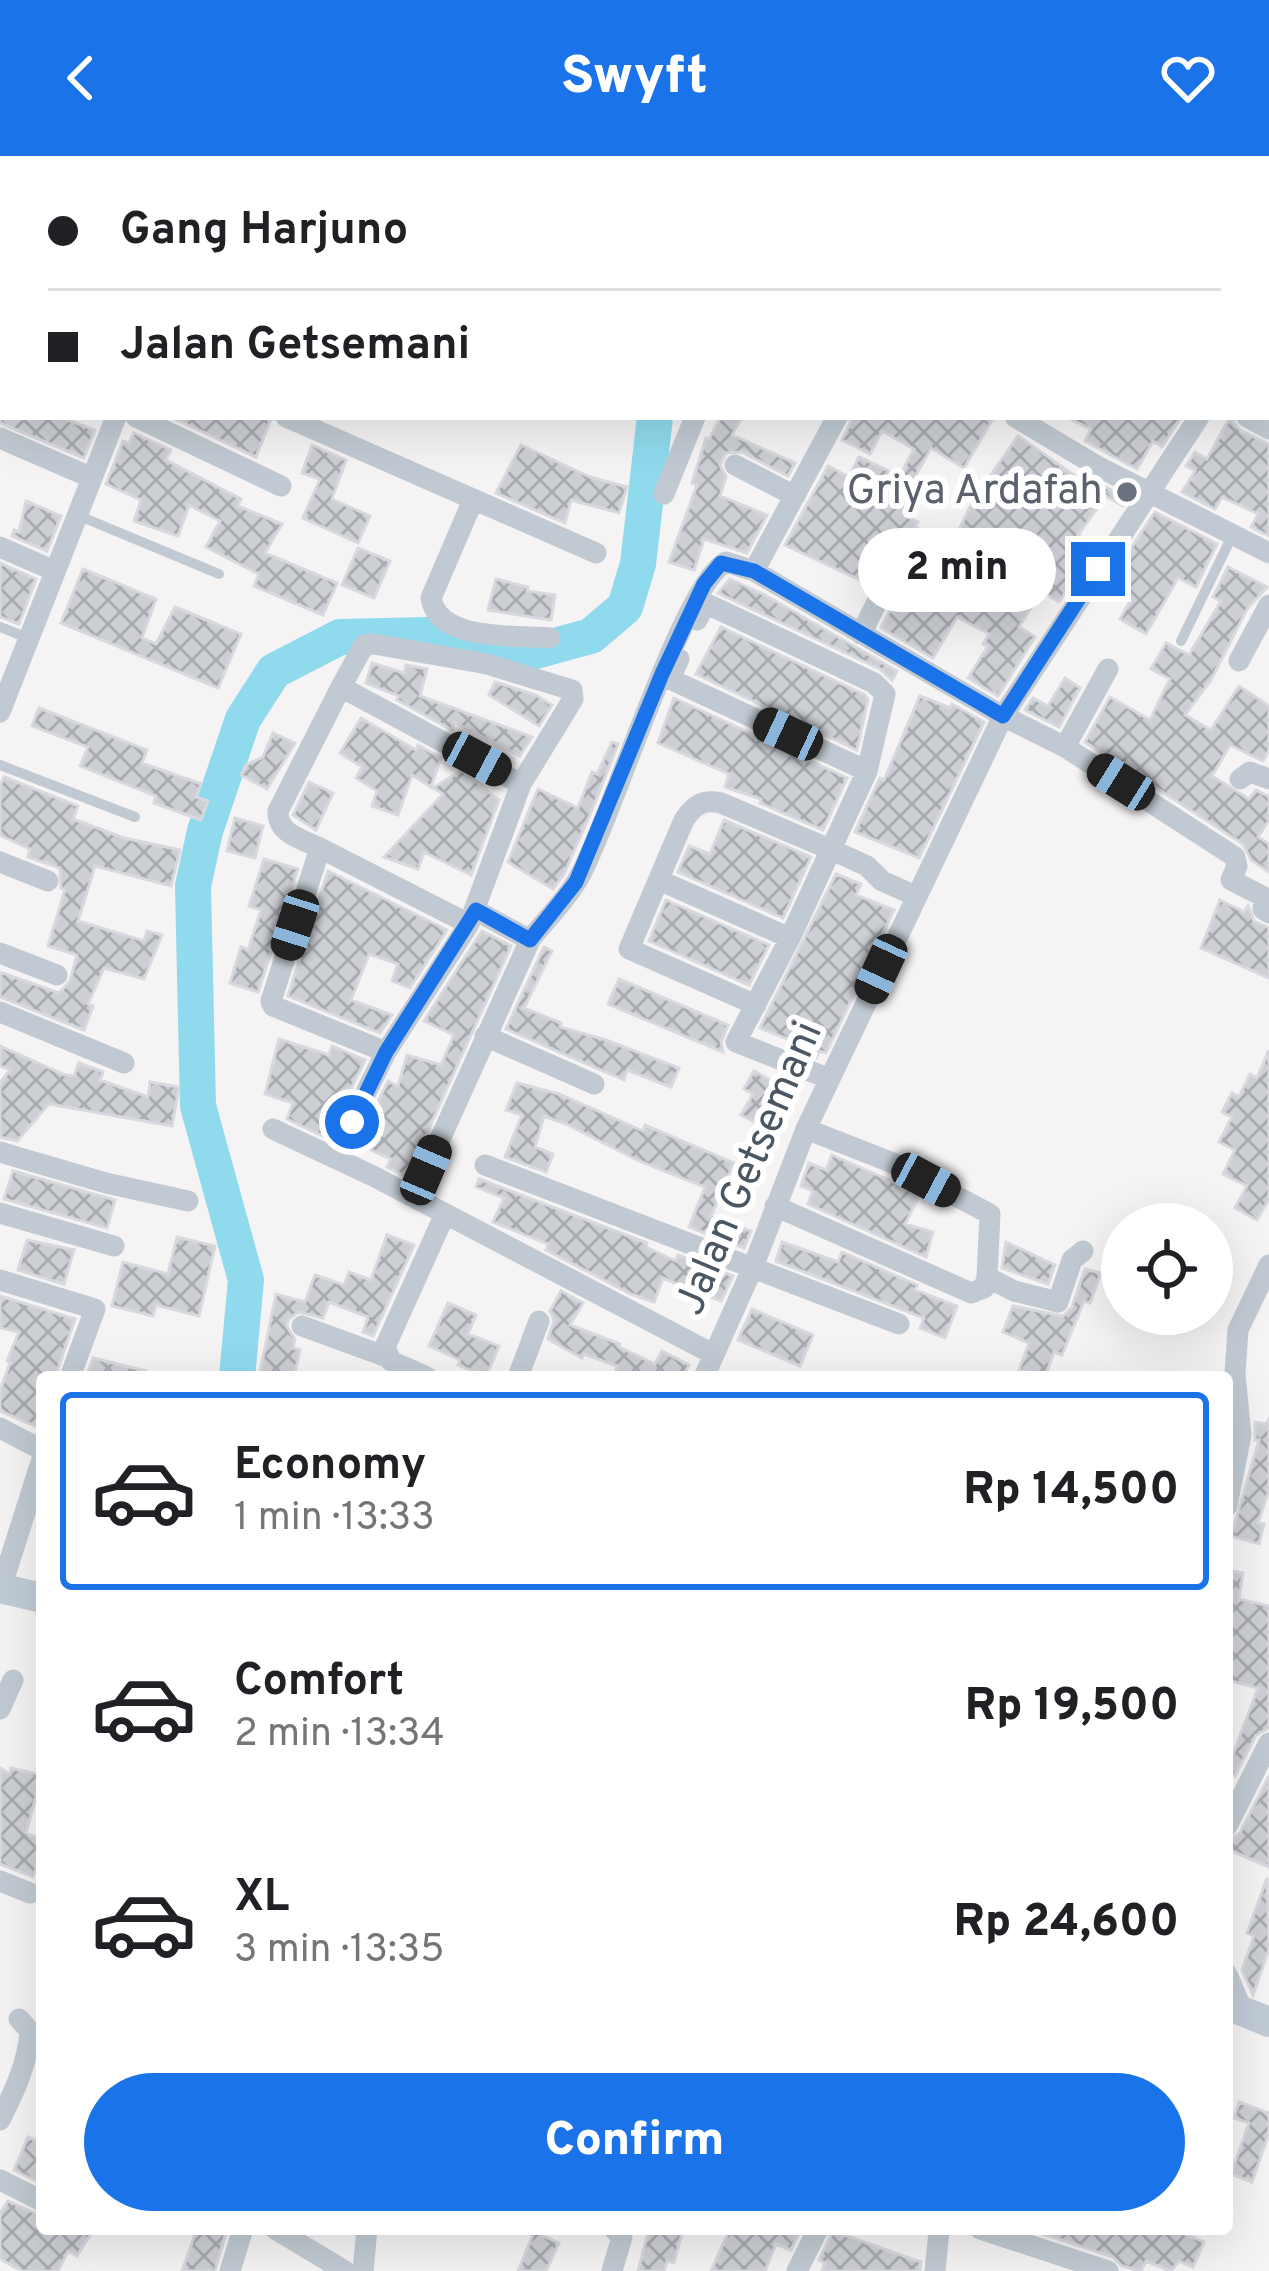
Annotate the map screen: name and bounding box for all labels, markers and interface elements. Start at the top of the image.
text: Swyft [561,44,708,113]
icon: back [48,45,114,111]
icon: heart [1155,45,1221,111]
text: Gang Harjuno [120,203,408,260]
text: Jalan Getsemani [120,318,470,375]
place label: Griya Ardafah [847,466,1103,519]
marker: Griya Ardafah [1114,479,1140,505]
callout: 2 min [858,527,1056,611]
route end [1071,542,1125,596]
text: 2 min [905,545,1009,594]
car [748,702,828,766]
car [437,726,517,792]
car [1081,748,1161,816]
car [267,885,323,965]
car [849,929,913,1009]
street label: Jalan Getsemani [665,1014,837,1324]
route start [325,1095,379,1149]
car [395,1130,457,1210]
car [886,1147,966,1213]
map controls [1101,1203,1233,1335]
button: locate [1101,1203,1233,1335]
icon: car [90,1437,198,1545]
text: Economy [234,1438,426,1495]
text: Rp 14,500 [963,1463,1179,1520]
text: 1 min · 13:33 [234,1495,435,1544]
icon: car [90,1653,198,1761]
text: Comfort [234,1654,404,1711]
text: Rp 19,500 [965,1679,1179,1736]
text: 2 min · 13:34 [234,1711,445,1760]
icon: car [90,1869,198,1977]
text: XL [234,1870,289,1927]
text: Rp 24,600 [954,1895,1179,1952]
text: 3 min · 13:35 [234,1927,444,1976]
button: Confirm [84,2073,1185,2211]

